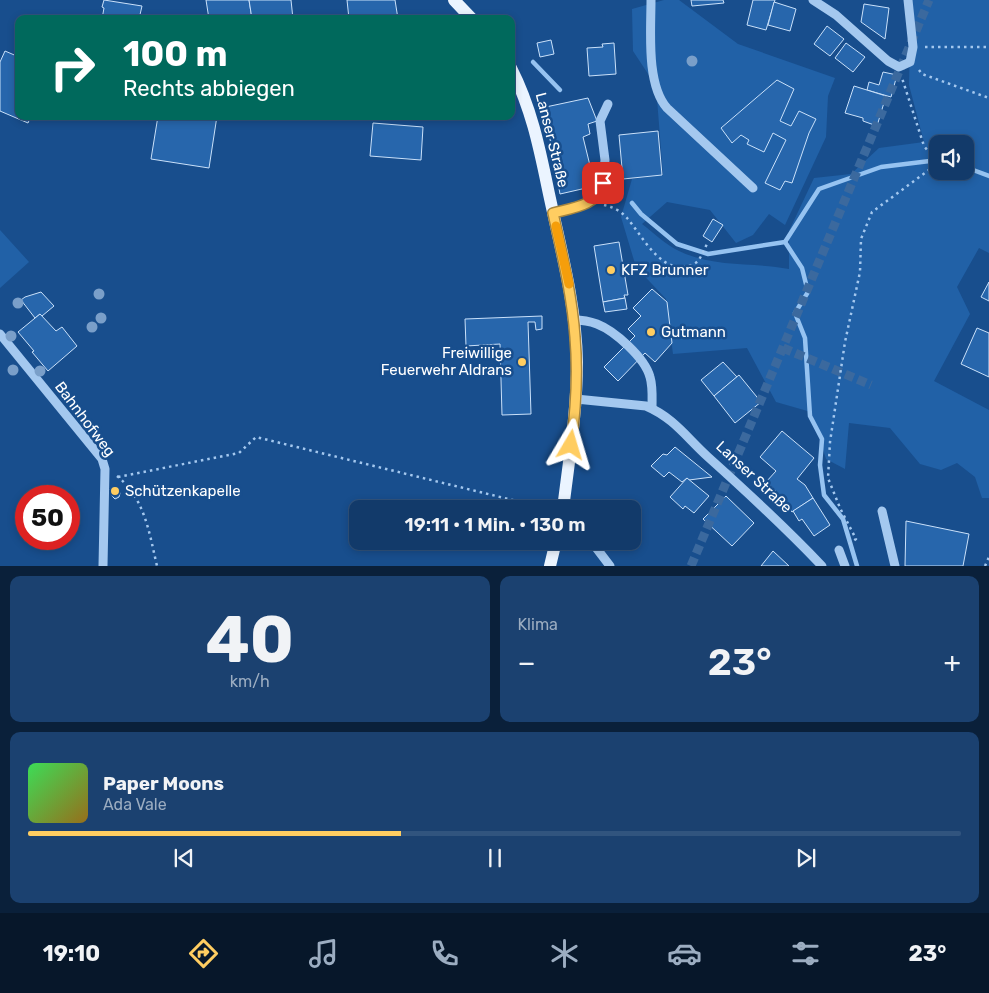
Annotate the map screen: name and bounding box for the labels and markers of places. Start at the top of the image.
pin [582,162,624,204]
place label: KFZ Brunner [621,261,709,279]
marker: KFZ Brunner [605,264,617,276]
place label: Gutmann [661,323,726,341]
marker: Gutmann [645,326,657,338]
place label: Freiwillige Feuerwehr Aldrans [381,344,512,379]
marker: Freiwillige Feuerwehr Aldrans [516,356,528,368]
place label: Schützenkapelle [125,482,241,500]
marker: Schützenkapelle [109,485,121,497]

